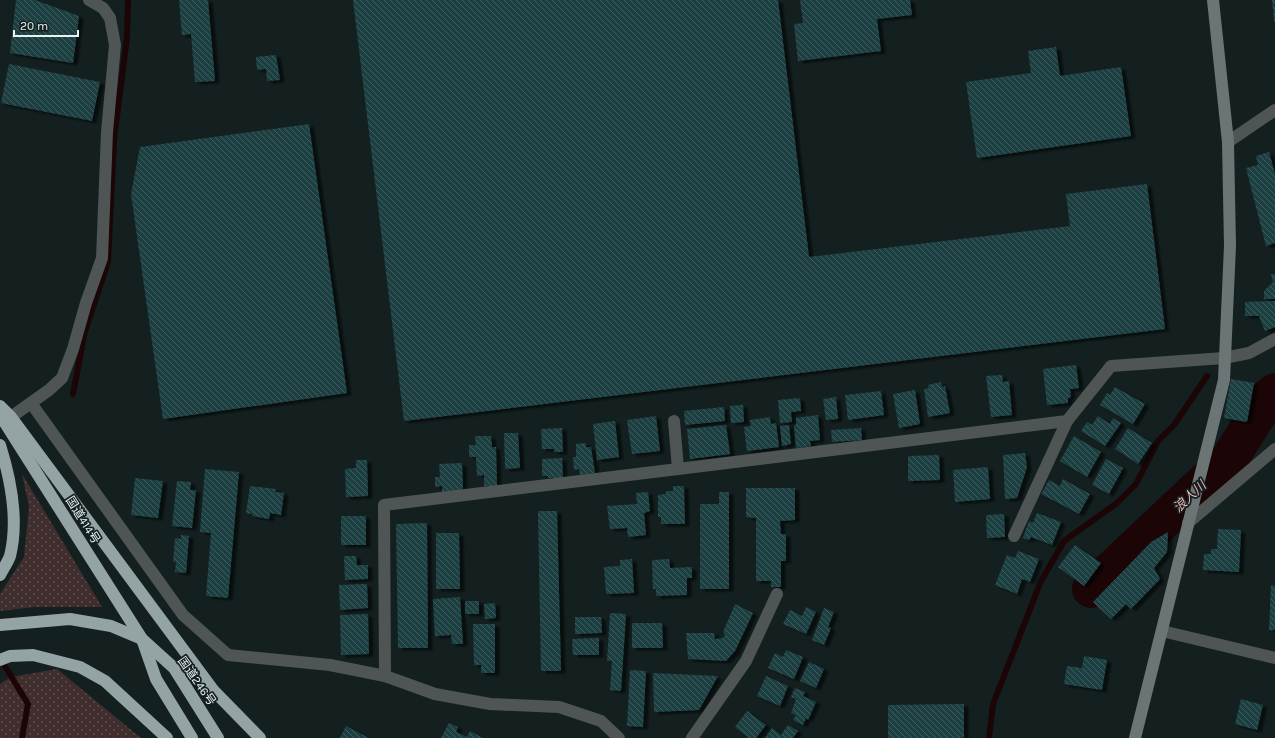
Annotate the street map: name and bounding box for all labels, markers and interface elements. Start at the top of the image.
scale bar [14,12,78,38]
text: 20 m [20,19,48,33]
water label: 浪人川 [1170,476,1210,515]
street label: 国道414号 [63,494,103,546]
street label: 国道246号 [175,654,219,708]

